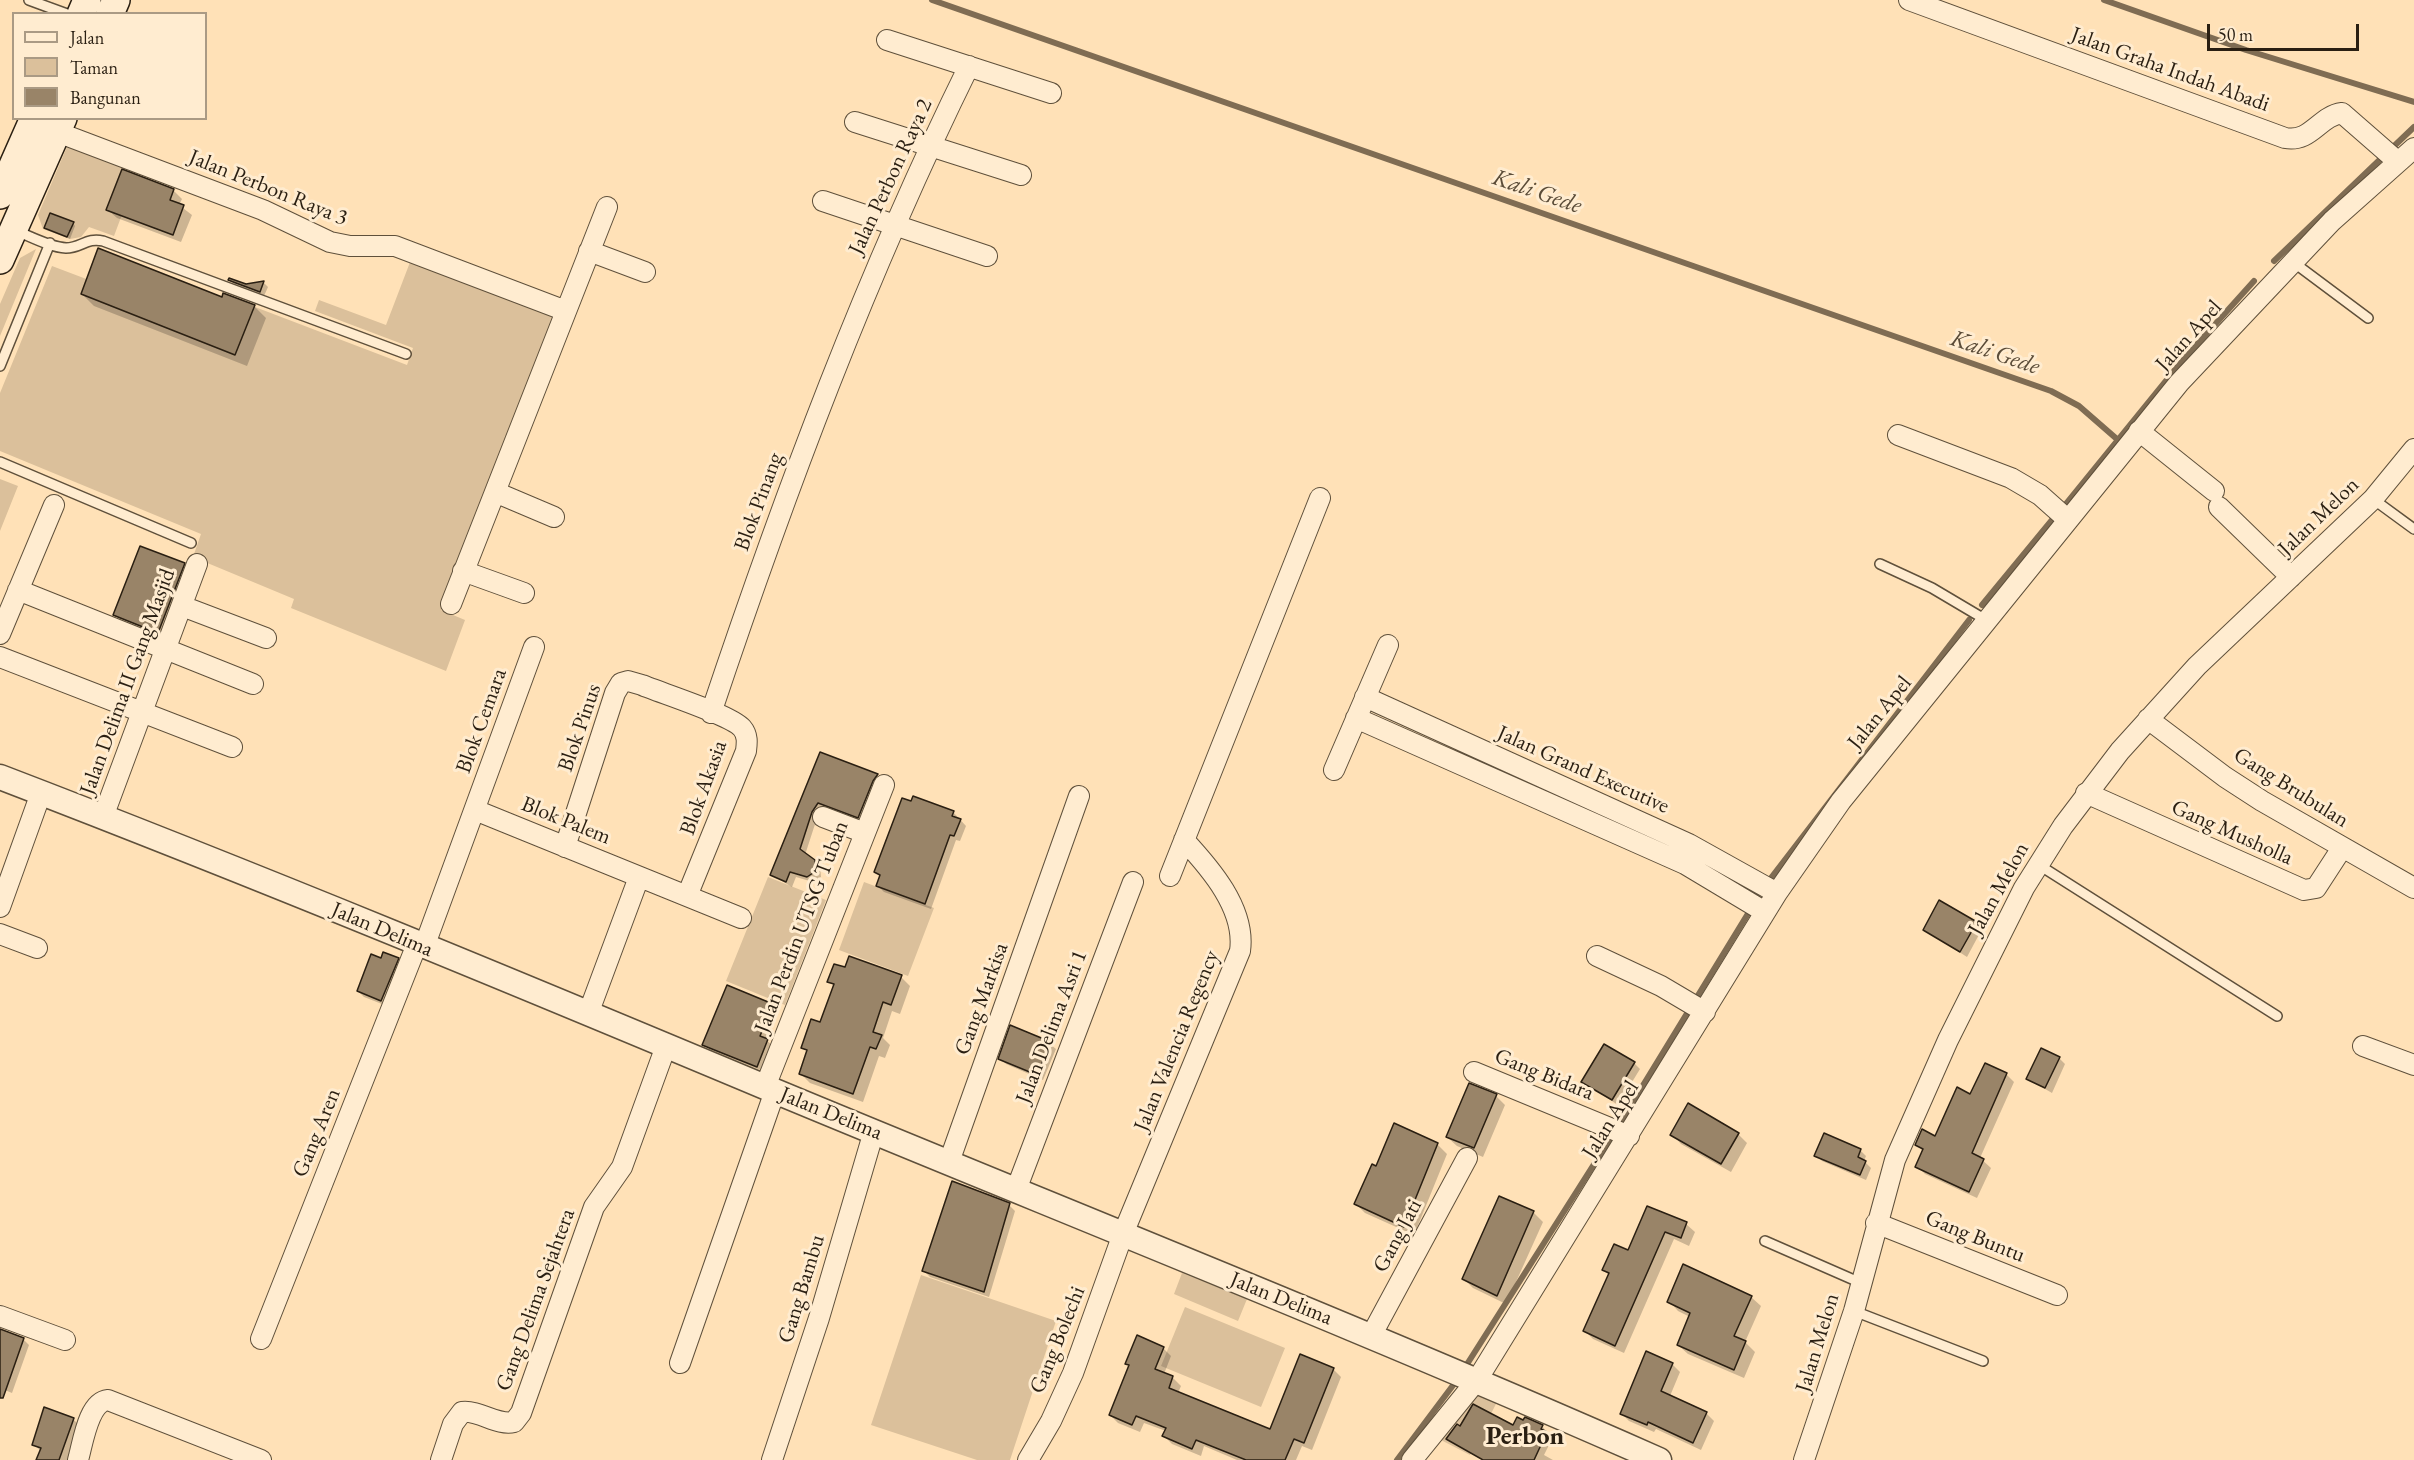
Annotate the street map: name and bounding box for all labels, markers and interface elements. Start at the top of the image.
legend [12,12,207,120]
scale bar [2210,12,2362,50]
street label: Jalan Graha Indah Abadi [2067,22,2273,118]
text: 50 m [2218,23,2253,46]
text: Jalan [70,26,104,49]
text: Taman [70,56,118,79]
text: Bangunan [70,86,141,109]
street label: Jalan Perbon Raya 2 [843,95,939,259]
street label: Jalan Perbon Raya 3 [185,144,351,232]
water label: Kali Gede [1489,163,1585,221]
street label: Jalan Apel [2150,295,2228,377]
water label: Kali Gede [1947,324,2043,382]
street label: Blok Pinang [729,449,789,555]
street label: Jalan Melon [2273,472,2365,562]
street label: Jalan Delima II Gang Masjid [75,565,181,799]
street label: Blok Cemara [451,665,513,777]
street label: Jalan Apel [1842,671,1918,755]
street label: Blok Pinus [553,681,607,775]
street label: Jalan Grand Executive [1493,720,1673,820]
street label: Blok Akasia [675,737,733,839]
street label: Gang Brubulan [2229,742,2353,834]
street label: Blok Palem [517,791,615,851]
street label: Gang Musholla [2167,794,2297,872]
street label: Jalan Perdin UTSG Tuban [749,817,855,1037]
street label: Jalan Melon [1963,838,2035,940]
street label: Jalan Delima [327,897,437,963]
street label: Gang Markisa [950,939,1014,1059]
street label: Jalan Delima Asri 1 [1011,946,1093,1108]
street label: Jalan Valencia Regency [1129,947,1225,1135]
street label: Gang Bidara [1490,1043,1598,1107]
street label: Jalan Apel [1577,1076,1645,1164]
street label: Jalan Delima [776,1082,886,1146]
street label: Gang Aren [287,1085,347,1181]
street label: Gang Jati [1368,1195,1428,1277]
street label: Gang Delima Sejahtera [491,1205,581,1395]
street label: Gang Buntu [1921,1205,2029,1269]
street label: Gang Bambu [773,1232,831,1346]
street label: Jalan Delima [1226,1267,1336,1331]
street label: Gang Bolechi [1025,1283,1091,1397]
street label: Jalan Melon [1790,1290,1846,1396]
district label: Perbon [1486,1421,1564,1453]

